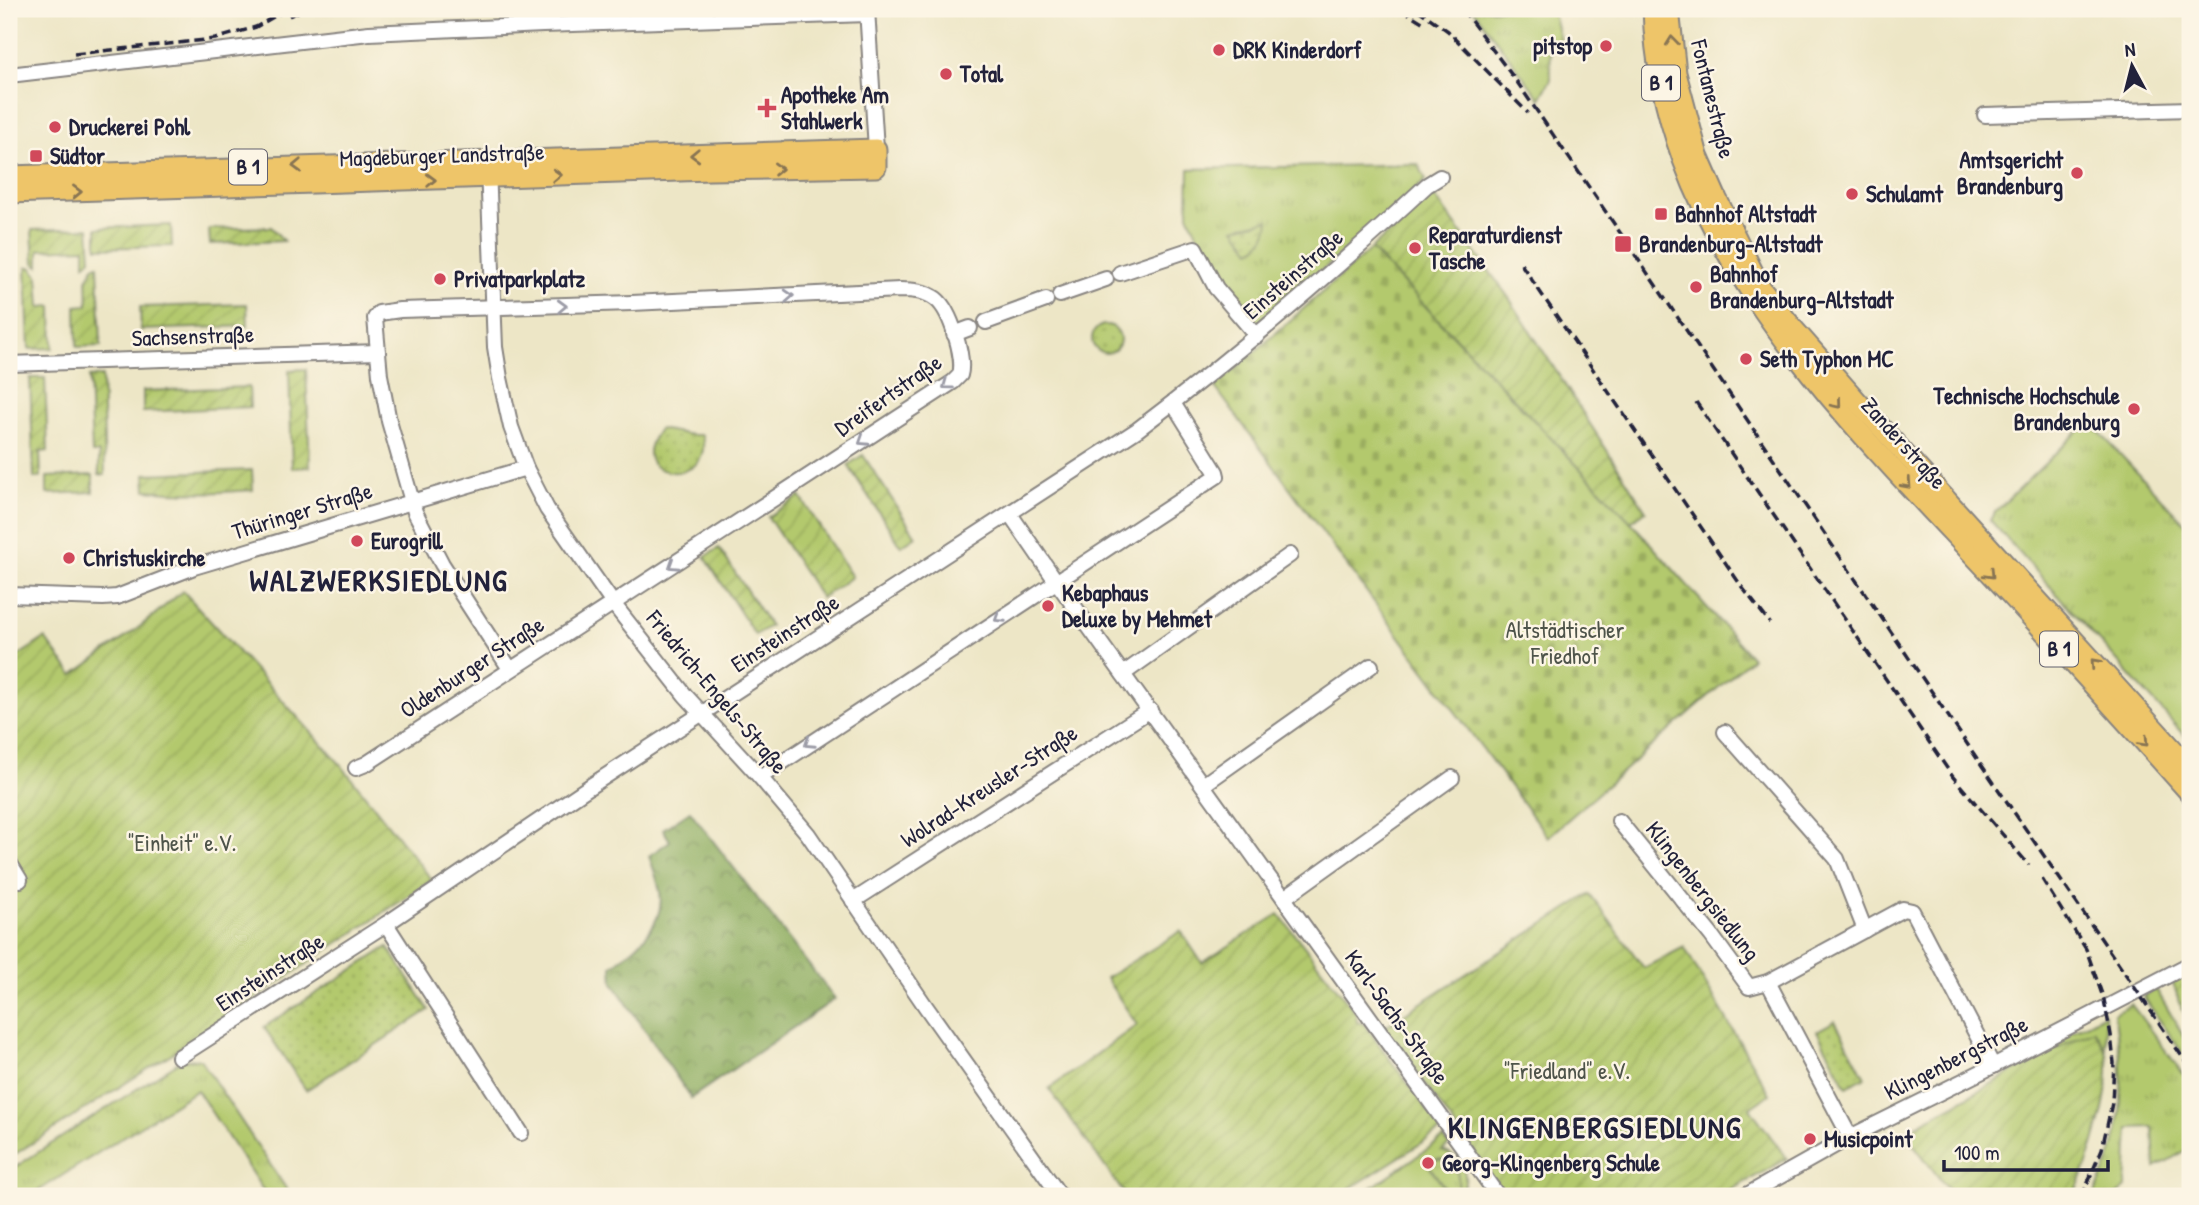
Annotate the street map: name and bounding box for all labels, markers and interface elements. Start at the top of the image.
place label: pitstop [1533,30,1592,62]
north arrow [2098,32,2168,102]
place label: DRK Kinderdorf [1233,34,1362,65]
one-way arrow [1665,35,1680,47]
street label: Fontanestraße [1684,36,1743,161]
text: N [2123,36,2137,63]
marker: pitstop [1598,38,1614,54]
marker: DRK Kinderdorf [1211,42,1227,58]
place label: Total [959,58,1004,89]
marker: Total [938,66,954,82]
road number: B 1 [1642,66,1680,100]
place label: Apotheke Am Stahlwerk [781,79,889,136]
marker: Apotheke Am Stahlwerk [759,100,775,116]
place label: Druckerei Pohl [69,111,191,142]
marker: Druckerei Pohl [47,119,63,135]
street label: Magdeburger Landstraße [339,135,545,174]
place label: Südtor [50,140,105,171]
place label: Amtsgericht Brandenburg [1957,144,2064,202]
one-way arrow [689,147,699,163]
marker: Südtor [28,148,44,164]
road number: B 1 [229,150,267,184]
one-way arrow [292,158,302,174]
one-way arrow [774,161,784,177]
marker: Amtsgericht Brandenburg [2069,165,2085,181]
one-way arrow [552,168,563,183]
one-way arrow [426,172,437,187]
place label: Schulamt [1866,178,1944,209]
one-way arrow [72,184,83,199]
marker: Schulamt [1844,186,1860,202]
place label: Bahnhof Altstadt [1675,198,1817,229]
marker: Bahnhof Altstadt [1653,206,1669,222]
place label: Reparaturdienst Tasche [1428,219,1563,276]
street label: Einsteinstraße [1236,222,1349,326]
place label: Brandenburg-Altstadt [1639,228,1824,260]
marker: Brandenburg-Altstadt [1613,234,1633,254]
marker: Reparaturdienst Tasche [1407,240,1423,256]
place label: Bahnhof Brandenburg-Altstadt [1710,258,1895,316]
place label: Privatparkplatz [454,263,585,295]
marker: Privatparkplatz [432,271,448,287]
marker: Bahnhof Brandenburg-Altstadt [1688,279,1704,295]
one-way arrow [784,289,795,304]
one-way arrow [557,298,568,313]
street label: Sachsenstraße [131,318,255,353]
place label: Seth Typhon MC [1760,343,1894,375]
street label: Dreifertstraße [828,346,947,443]
marker: Seth Typhon MC [1738,351,1754,367]
one-way arrow [942,377,955,389]
place label: Technische Hochschule Brandenburg [1933,380,2121,438]
street label: Zanderstraße [1855,390,1954,495]
one-way arrow [1829,396,1841,409]
marker: Technische Hochschule Brandenburg [2126,401,2142,417]
one-way arrow [858,432,871,445]
street label: Thüringer Straße [228,474,376,547]
one-way arrow [1899,476,1912,489]
place label: Eurogrill [371,525,444,557]
marker: Eurogrill [349,533,365,549]
place label: Christuskirche [83,542,206,573]
marker: Christuskirche [61,550,77,566]
one-way arrow [667,556,680,569]
district label: WALZWERKSIEDLUNG [250,560,508,600]
one-way arrow [1982,566,1995,579]
place label: Kebaphaus Deluxe by Mehmet [1062,577,1213,635]
street label: Einsteinstraße [725,586,845,679]
marker: Kebaphaus Deluxe by Mehmet [1040,598,1056,614]
street label: Friedrich-Engels-Straße [639,603,795,780]
street label: Oldenburger Straße [394,608,550,725]
one-way arrow [994,610,1007,623]
park label: Altstädtischer Friedhof [1506,614,1624,671]
road number: B 1 [2040,632,2078,666]
one-way arrow [2091,658,2103,671]
street label: Wolrad-Kreusler-Straße [894,717,1083,854]
one-way arrow [2135,734,2148,747]
one-way arrow [803,735,816,748]
street label: Klingenbergsiedlung [1639,814,1768,967]
park label: "Einheit" e.V. [128,827,236,858]
street label: Einsteinstraße [210,925,330,1018]
street label: Karl-Sachs-Straße [1338,943,1457,1090]
street label: Klingenbergstraße [1879,1008,2033,1107]
park label: "Friedland" e.V. [1504,1055,1630,1086]
district label: KLINGENBERGSIEDLUNG [1448,1107,1742,1147]
place label: Musicpoint [1824,1123,1913,1155]
scale bar [1944,1128,2108,1172]
marker: Musicpoint [1802,1131,1818,1147]
text: 100 m [1954,1138,2000,1167]
place label: Georg-Klingenberg Schule [1442,1147,1661,1179]
marker: Georg-Klingenberg Schule [1420,1155,1436,1171]

